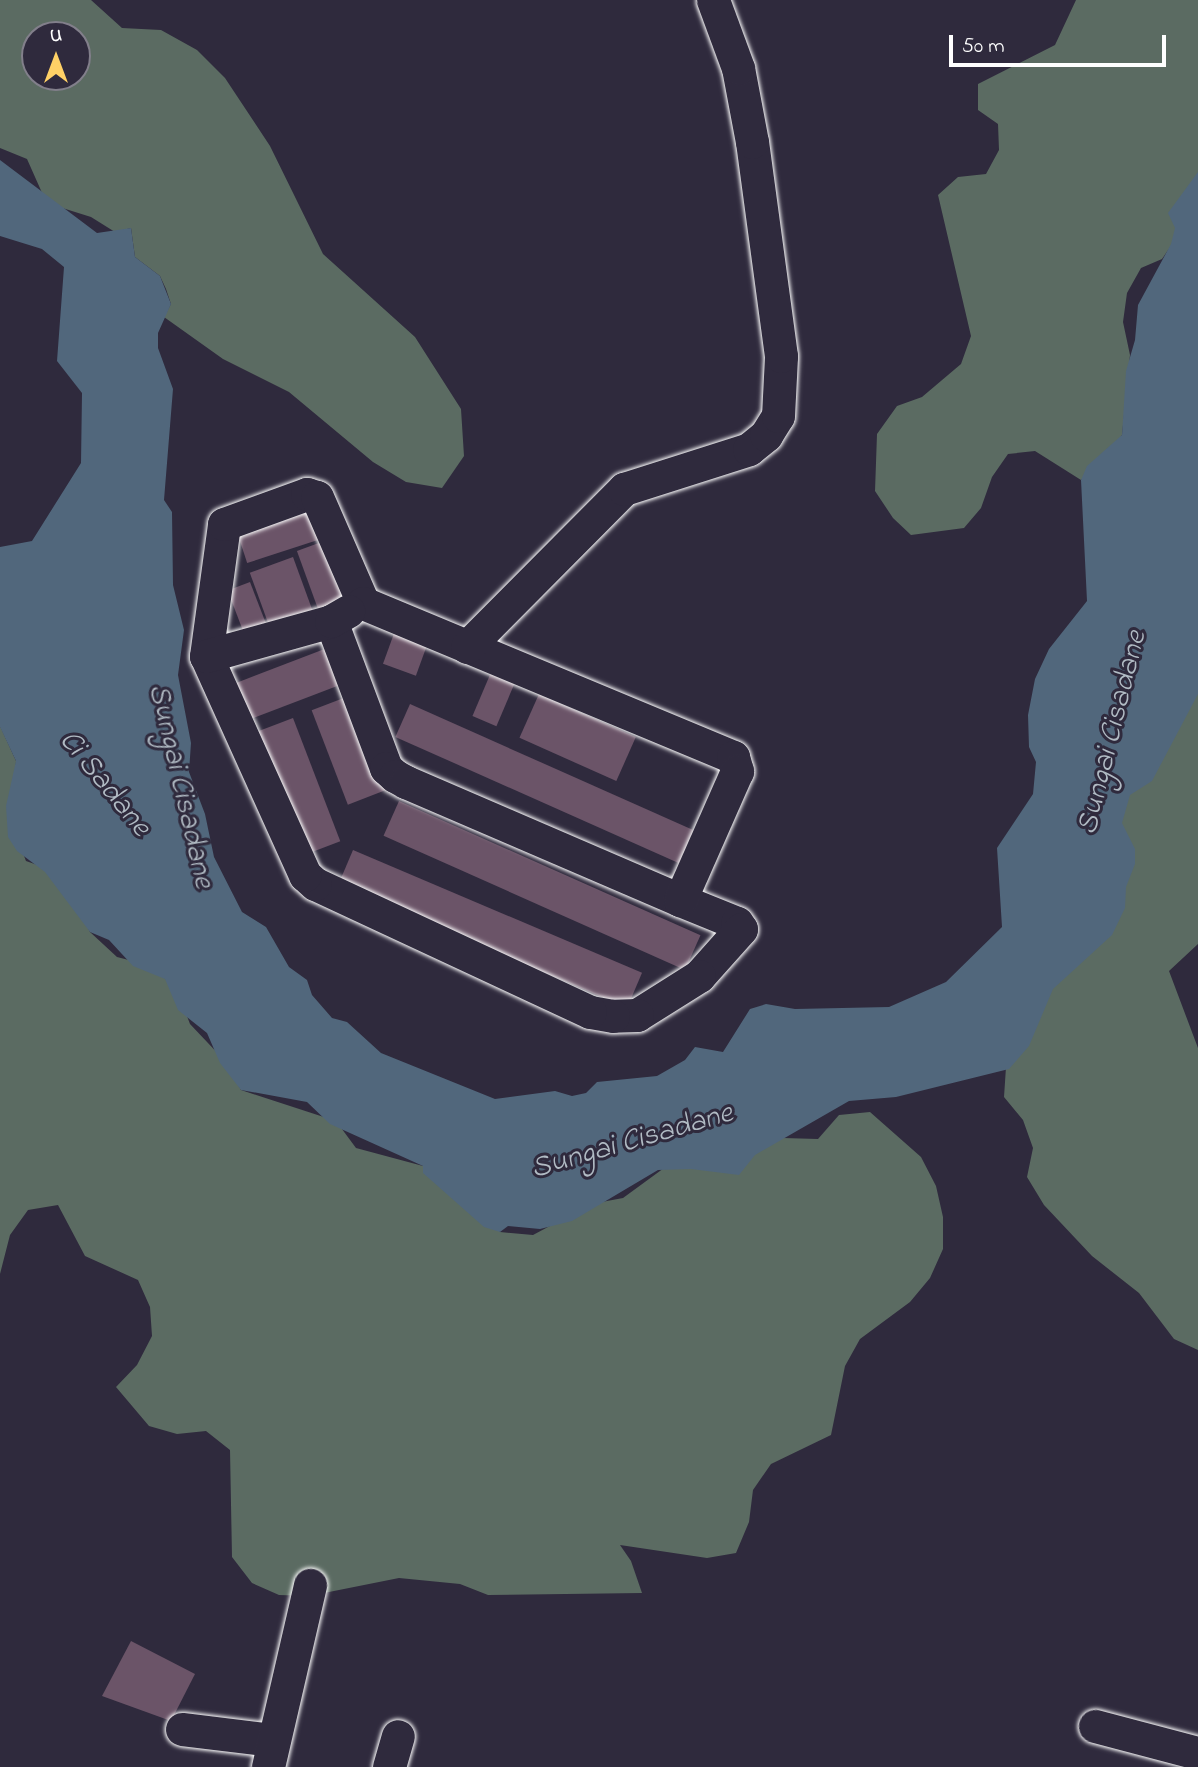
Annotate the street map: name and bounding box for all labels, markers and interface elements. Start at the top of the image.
north arrow [21,21,91,91]
scale bar [953,21,1170,65]
text: U [50,23,62,50]
text: 50 m [962,32,1005,62]
water label: Sungai Cisadane [1070,628,1156,838]
water label: Sungai Cisadane [139,680,221,892]
water label: Ci Sadane [50,724,158,844]
water label: Sungai Cisadane [527,1096,737,1188]

